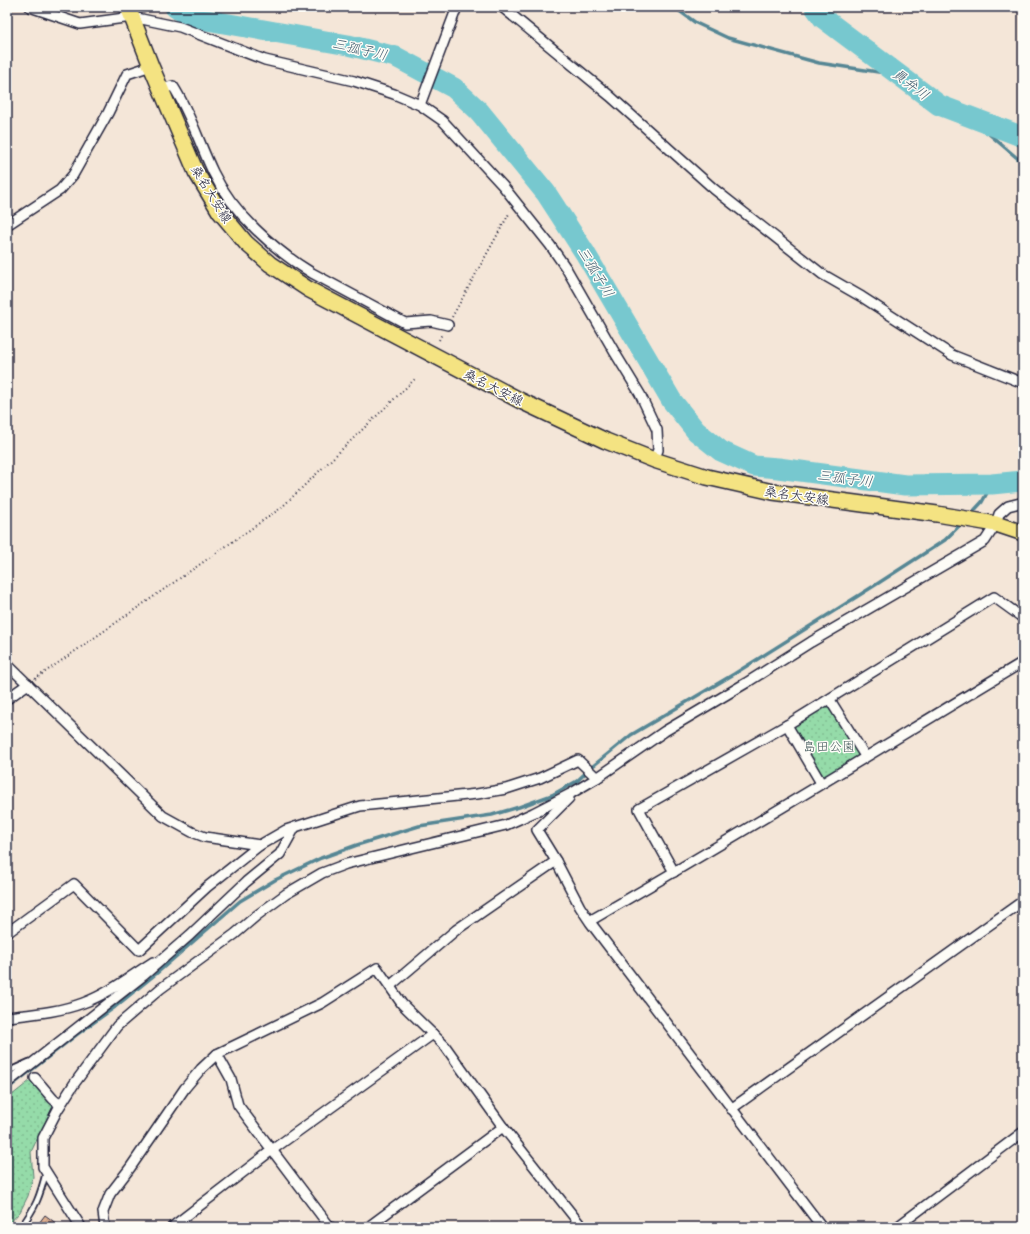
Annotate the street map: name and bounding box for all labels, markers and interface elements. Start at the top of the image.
water label: 三孤子川 [331,33,390,64]
water label: 員弁川 [889,63,934,104]
street label: 桑名大安線 [188,162,237,227]
water label: 三孤子川 [574,243,619,301]
street label: 桑名大安線 [461,364,528,409]
water label: 三孤子川 [816,465,874,490]
street label: 桑名大安線 [764,482,831,508]
park label: 島田公園 [803,737,855,754]

